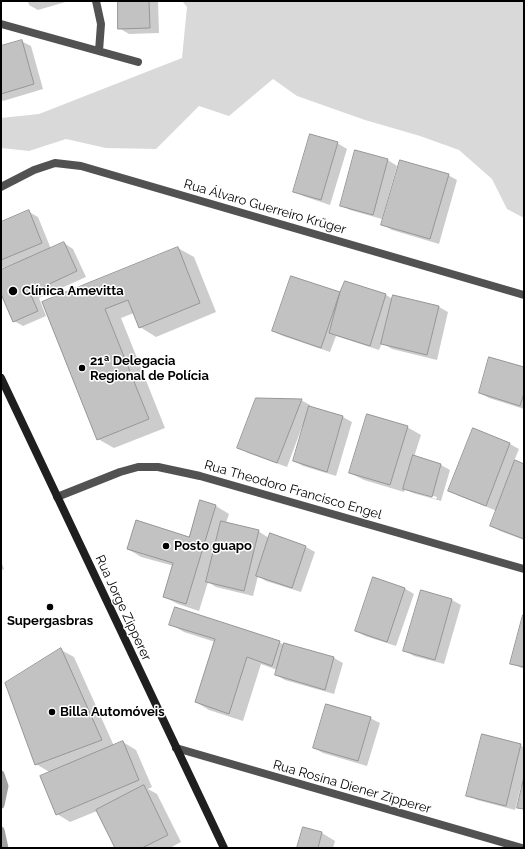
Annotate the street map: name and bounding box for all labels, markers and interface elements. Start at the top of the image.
street label: Rua Álvaro Guerreiro Krüger [182,176,348,238]
place label: Clínica Amevitta [22,283,124,299]
marker: Clínica Amevitta [7,285,19,297]
place label: 21ª Delegacia Regional de Polícia [90,353,209,384]
marker: 21ª Delegacia Regional de Polícia [77,363,87,373]
street label: Rua Theodoro Francisco Engel [202,457,384,523]
place label: Posto guapo [174,538,252,554]
marker: Posto guapo [161,541,171,551]
street label: Rua Jorge Zipperer [92,553,154,663]
marker: Supergasbras [45,602,55,612]
place label: Supergasbras [7,613,93,629]
place label: Billa Automóveis [60,704,165,720]
marker: Billa Automóveis [47,707,57,717]
street label: Rua Rosina Diener Zipperer [271,757,433,817]

